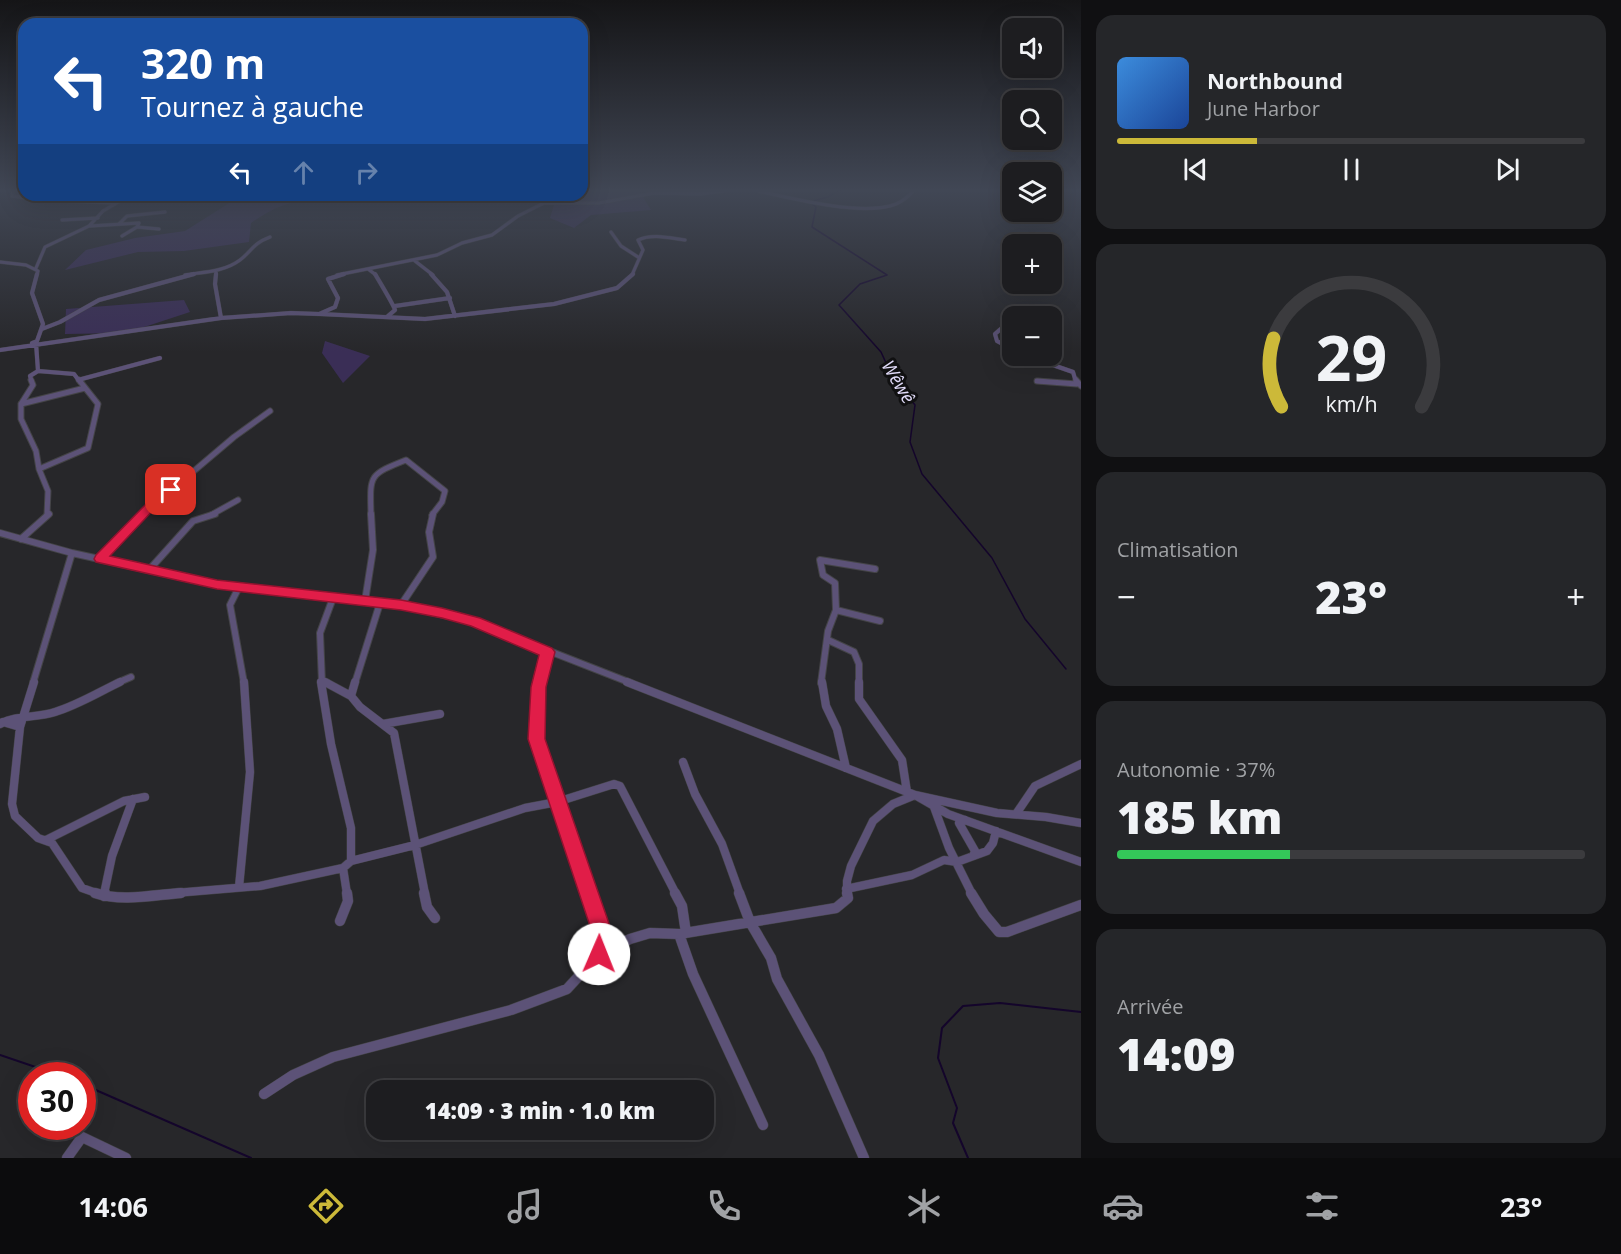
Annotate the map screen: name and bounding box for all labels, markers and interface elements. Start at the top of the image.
map controls [1002,18,1062,366]
button: sound [1002,18,1062,78]
text: 320 m [141,34,265,91]
icon: left [42,42,120,120]
text: Northbound [1207,65,1343,95]
text: Tournez à gauche [141,88,364,125]
button: search [1002,90,1062,150]
text: June Harbor [1207,95,1320,122]
icon: previous [1179,153,1212,186]
icon: pause [1335,153,1368,186]
icon: next [1491,153,1524,186]
icon: left [224,156,257,189]
icon: ahead [287,156,320,189]
icon: right [350,156,383,189]
button: layers [1002,162,1062,222]
button: + [1002,234,1062,294]
button: − [1002,306,1062,366]
text: 29 [1315,315,1387,400]
water label: Wêwê [877,356,921,407]
text: km/h [1325,390,1377,419]
pin [145,464,196,515]
icon: arrive [154,473,187,506]
text: Climatisation [1117,536,1239,563]
text: 23° [1315,566,1387,627]
text: − [1117,574,1136,619]
text: + [1566,574,1585,619]
text: Autonomie · 37% [1117,756,1275,783]
text: 185 km [1117,786,1282,847]
position arrow [567,922,631,986]
text: Arrivée [1117,993,1184,1020]
text: 14:09 [1117,1023,1235,1084]
speed limit sign: 30 [18,1062,96,1140]
text: 14:09 · 3 min · 1.0 km [425,1095,655,1125]
icon: directions [305,1185,347,1227]
icon: music [504,1185,546,1227]
icon: phone [703,1185,745,1227]
icon: climate [903,1185,945,1227]
icon: car [1102,1185,1144,1227]
icon: filters [1301,1185,1343,1227]
text: 14:06 [79,1188,148,1225]
text: 23° [1500,1188,1542,1225]

